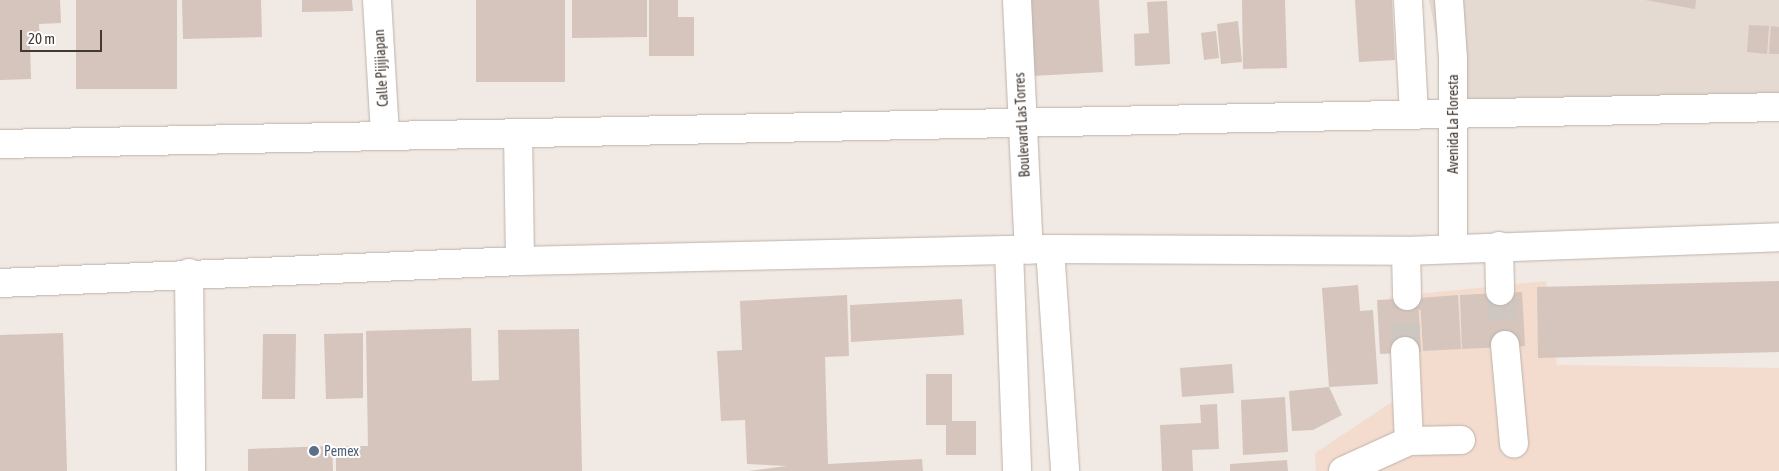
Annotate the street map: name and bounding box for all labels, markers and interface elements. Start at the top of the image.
scale bar [22,20,105,52]
street label: Calle Pijijiapan [371,29,391,107]
text: 20 m [28,30,55,47]
street label: Boulevard Las Torres [1011,72,1033,178]
street label: Avenida La Floresta [1445,74,1461,174]
place label: Pemex [324,443,359,459]
marker: Pemex [308,445,320,457]

